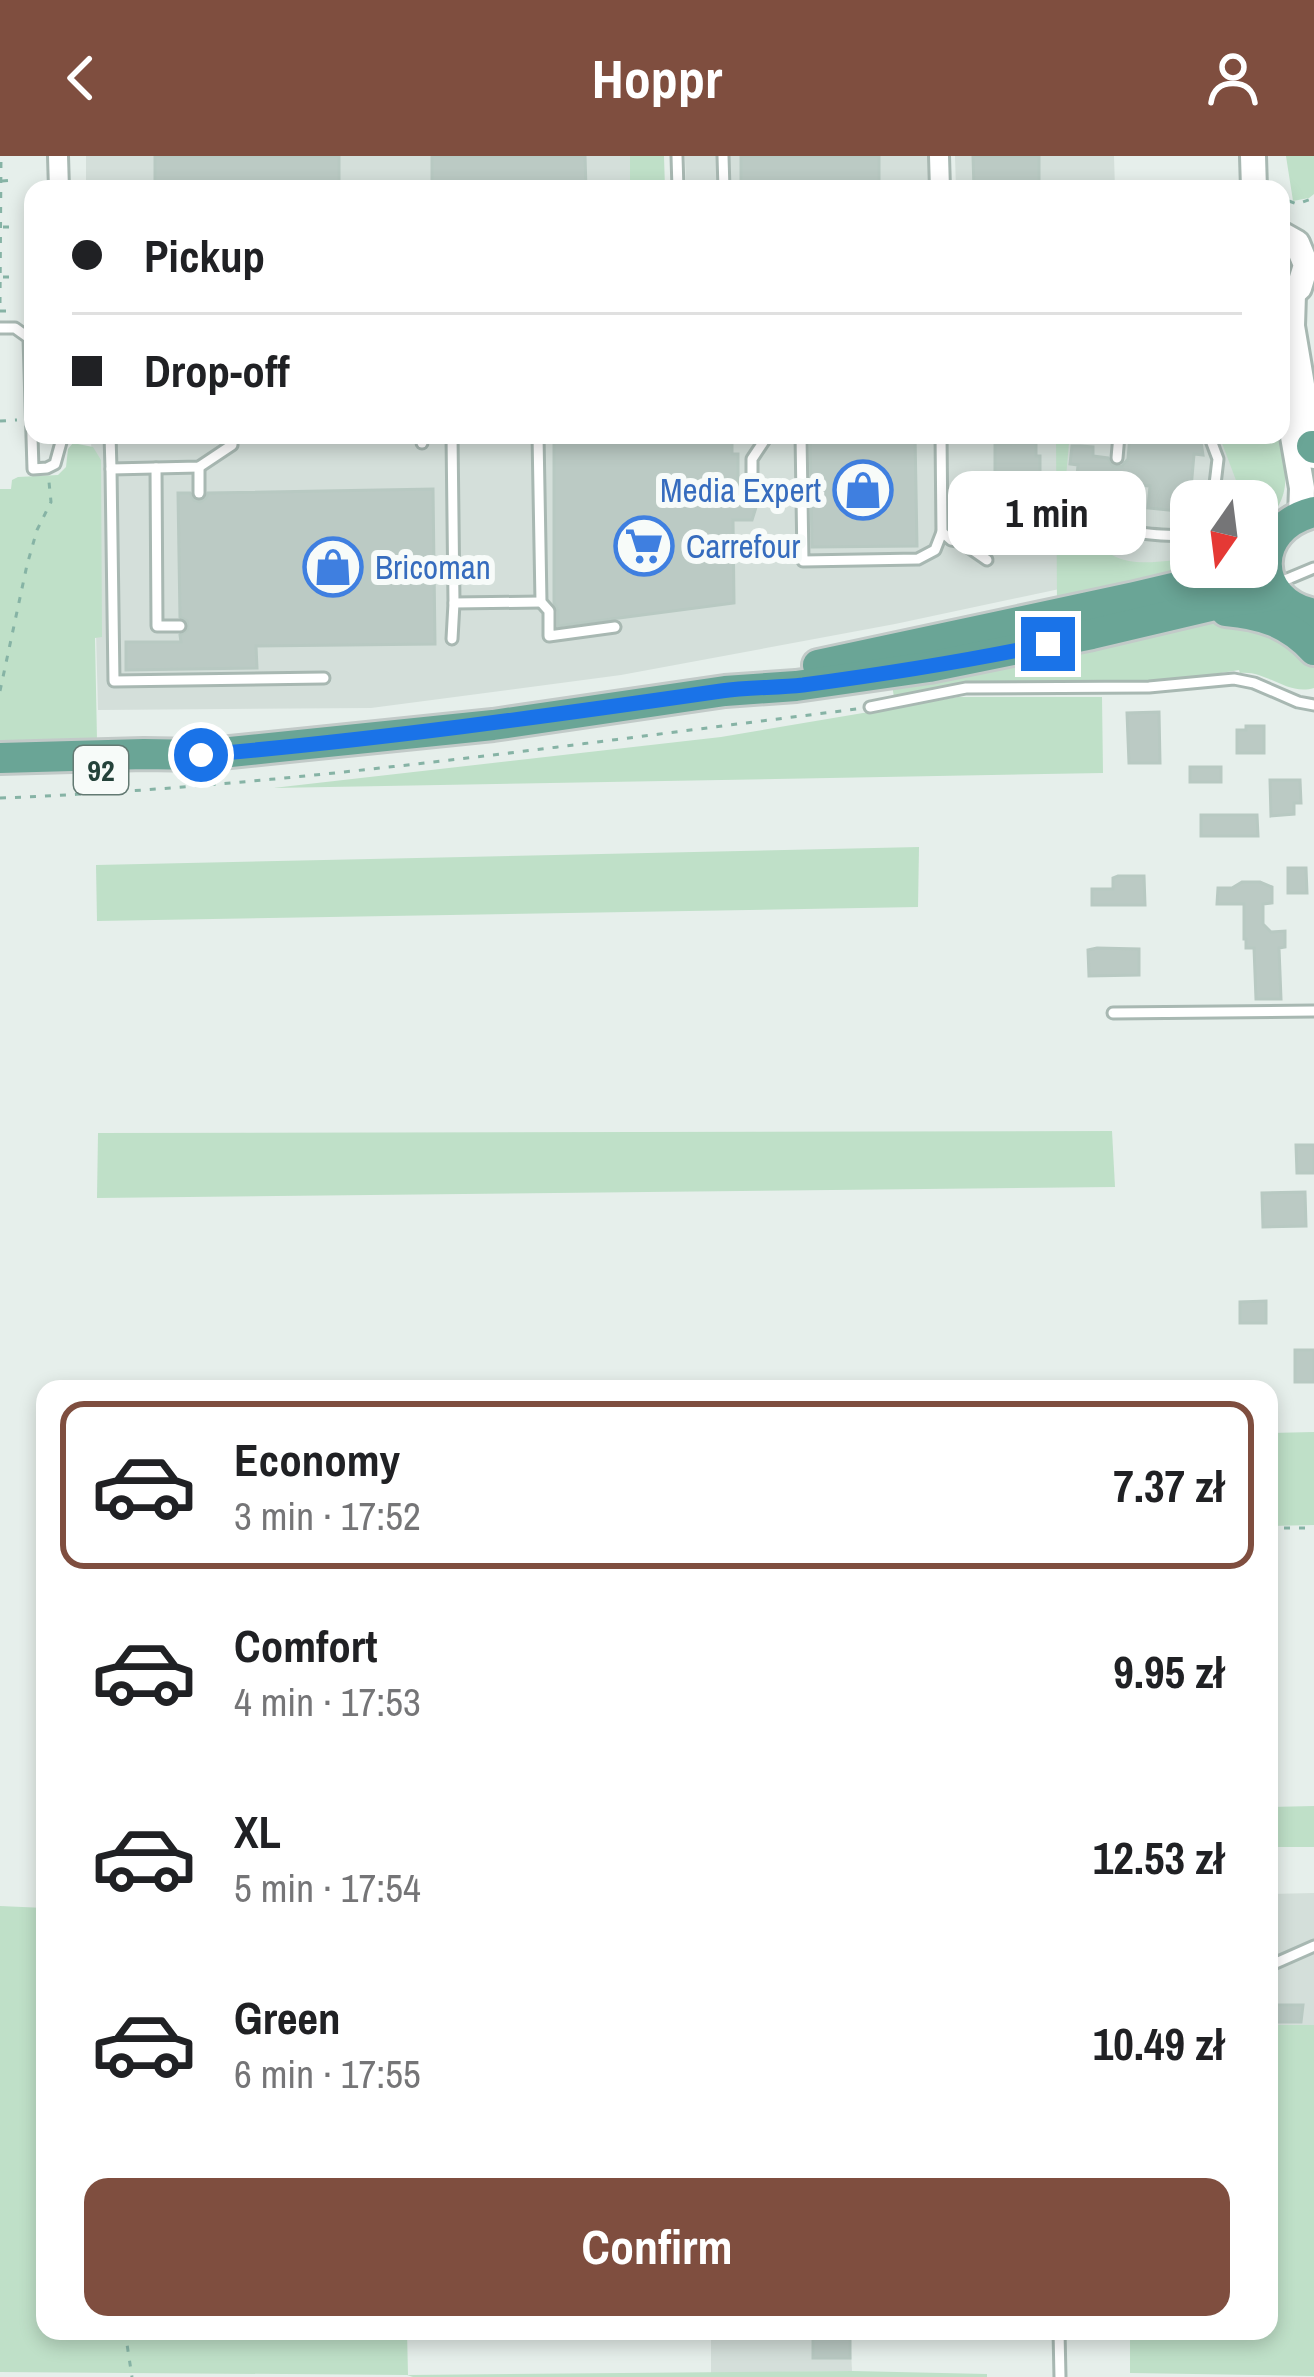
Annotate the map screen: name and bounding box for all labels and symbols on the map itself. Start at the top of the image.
shop icon: Media Expert [832,459,894,521]
place label: Media Expert [660,468,821,512]
callout: 1 min [949,470,1147,554]
north arrow [1170,480,1278,588]
supermarket icon: Carrefour [613,515,675,577]
place label: Carrefour [686,524,800,568]
shop icon: Bricoman [302,536,364,598]
place label: Bricoman [375,545,491,589]
route end [1021,617,1075,671]
route start [174,728,228,782]
road number: 92 [74,746,128,794]

